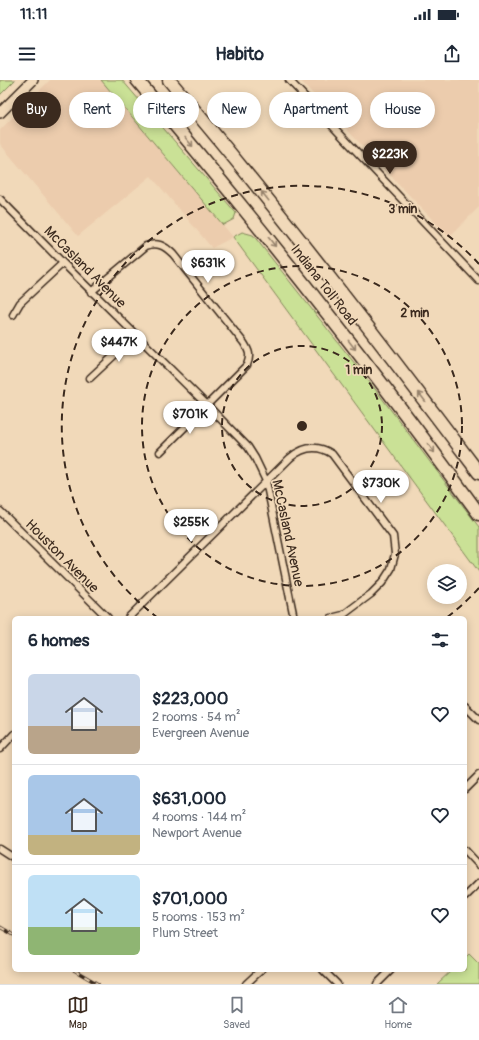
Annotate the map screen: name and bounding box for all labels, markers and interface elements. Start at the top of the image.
text: 11:11 [20,5,47,24]
icon: menu [16,43,38,65]
text: Habito [215,43,264,66]
icon: share [441,43,463,65]
chip: Buy [12,92,61,128]
chip: Rent [69,92,125,128]
chip: Filters [133,92,199,128]
chip: New [207,92,261,128]
chip: Apartment [269,92,362,128]
chip: House [370,92,435,128]
one-way arrow [185,137,194,147]
pin: $223K [362,141,418,175]
text: $223K [372,146,408,162]
one-way arrow [260,190,269,201]
text: 3 min [389,202,418,217]
street label: McCasland Avenue [40,222,130,312]
one-way arrow [267,237,276,248]
street label: Indiana Toll Road [287,241,361,329]
pin: $631K [180,250,236,284]
text: $631K [191,255,225,271]
text: 2 min [401,306,430,321]
pin: $447K [91,329,147,363]
text: $447K [101,334,137,350]
one-way arrow [348,339,356,350]
text: 1 min [346,363,373,378]
one-way arrow [418,392,426,403]
pin: $701K [162,401,218,435]
text: $701K [172,406,208,422]
centre of rings [295,419,309,433]
one-way arrow [426,443,435,454]
pin: $730K [353,470,409,504]
text: $730K [362,475,400,491]
street label: McCasland Avenue [268,478,308,588]
pin: $255K [163,509,219,543]
text: $255K [173,514,209,530]
street label: Houston Avenue [22,516,102,596]
map controls [427,564,467,604]
button: layers [427,564,467,604]
icon: filters [429,629,451,651]
text: 6 homes [28,630,89,651]
text: $223,000 [152,688,228,709]
icon: home [60,690,108,738]
icon: heart [429,703,451,725]
text: 2 rooms · 54 m² [152,709,240,725]
text: Evergreen Avenue [152,725,249,741]
text: $631,000 [152,788,226,809]
icon: home [60,791,108,839]
icon: heart [429,804,451,826]
text: 4 rooms · 144 m² [152,809,246,825]
text: Newport Avenue [152,825,242,841]
text: $701,000 [152,888,228,909]
icon: home [60,891,108,939]
icon: heart [429,904,451,926]
text: 5 rooms · 153 m² [152,909,245,925]
text: Plum Street [152,925,218,941]
tab: Map [67,994,89,1031]
tab: Saved [223,994,250,1031]
tab: Home [384,994,412,1031]

